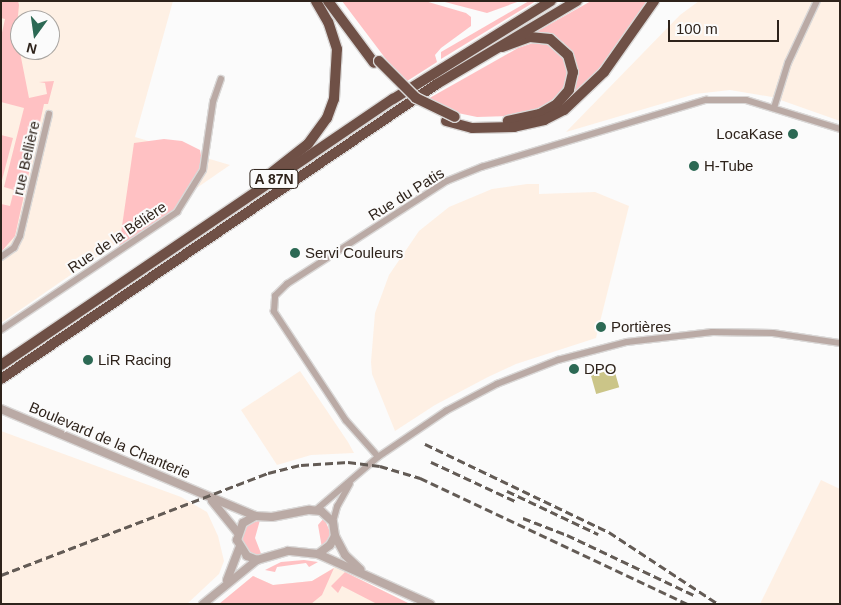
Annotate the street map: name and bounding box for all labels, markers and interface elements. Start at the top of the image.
north arrow [10,10,60,60]
scale bar [671,10,782,42]
text: 100 m [676,20,718,37]
text: N [25,40,38,58]
street label: rue Bellière [9,119,43,197]
place label: LocaKase [716,125,783,143]
marker: LocaKase [787,128,799,140]
place label: H-Tube [704,157,753,175]
marker: H-Tube [688,160,700,172]
street label: Rue du Patis [365,164,447,224]
road number: A 87N [249,168,299,190]
street label: Rue de la Bélière [64,197,170,277]
place label: Servi Couleurs [305,244,403,262]
marker: Servi Couleurs [289,247,301,259]
place label: Portières [611,318,671,336]
marker: Portières [595,321,607,333]
place label: LiR Racing [98,351,171,369]
marker: LiR Racing [82,354,94,366]
place label: DPO [584,360,617,378]
marker: DPO [568,363,580,375]
street label: Boulevard de la Chanterie [27,398,193,482]

